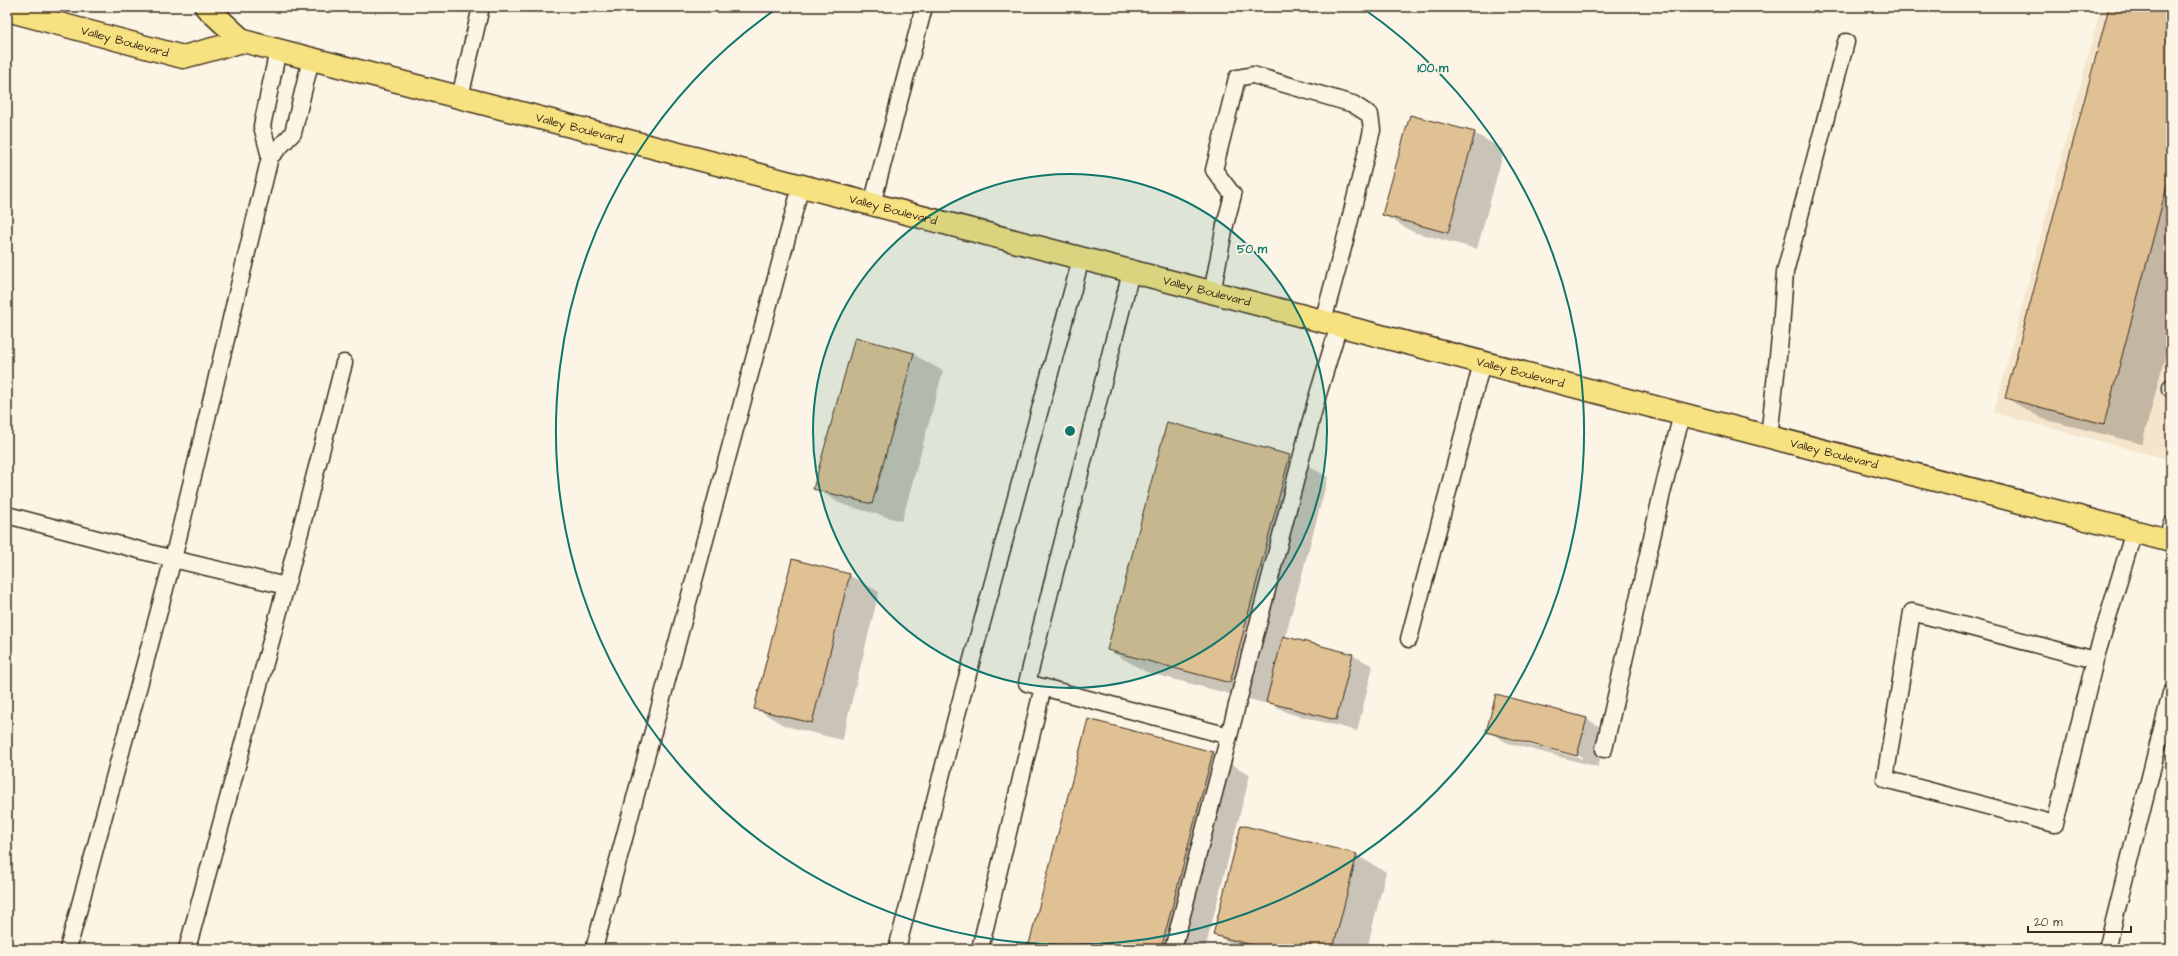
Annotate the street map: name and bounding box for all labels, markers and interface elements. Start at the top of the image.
street label: Valley Boulevard [79,22,171,61]
text: 100 m [1418,60,1449,77]
street label: Valley Boulevard [534,109,625,148]
street label: Valley Boulevard [847,190,939,229]
text: 50 m [1237,241,1268,258]
street label: Valley Boulevard [1161,271,1253,311]
street label: Valley Boulevard [1475,353,1566,392]
centre of rings [1063,424,1077,438]
street label: Valley Boulevard [1788,434,1880,473]
scale bar [2028,908,2131,934]
text: 20 m [2034,914,2063,931]

